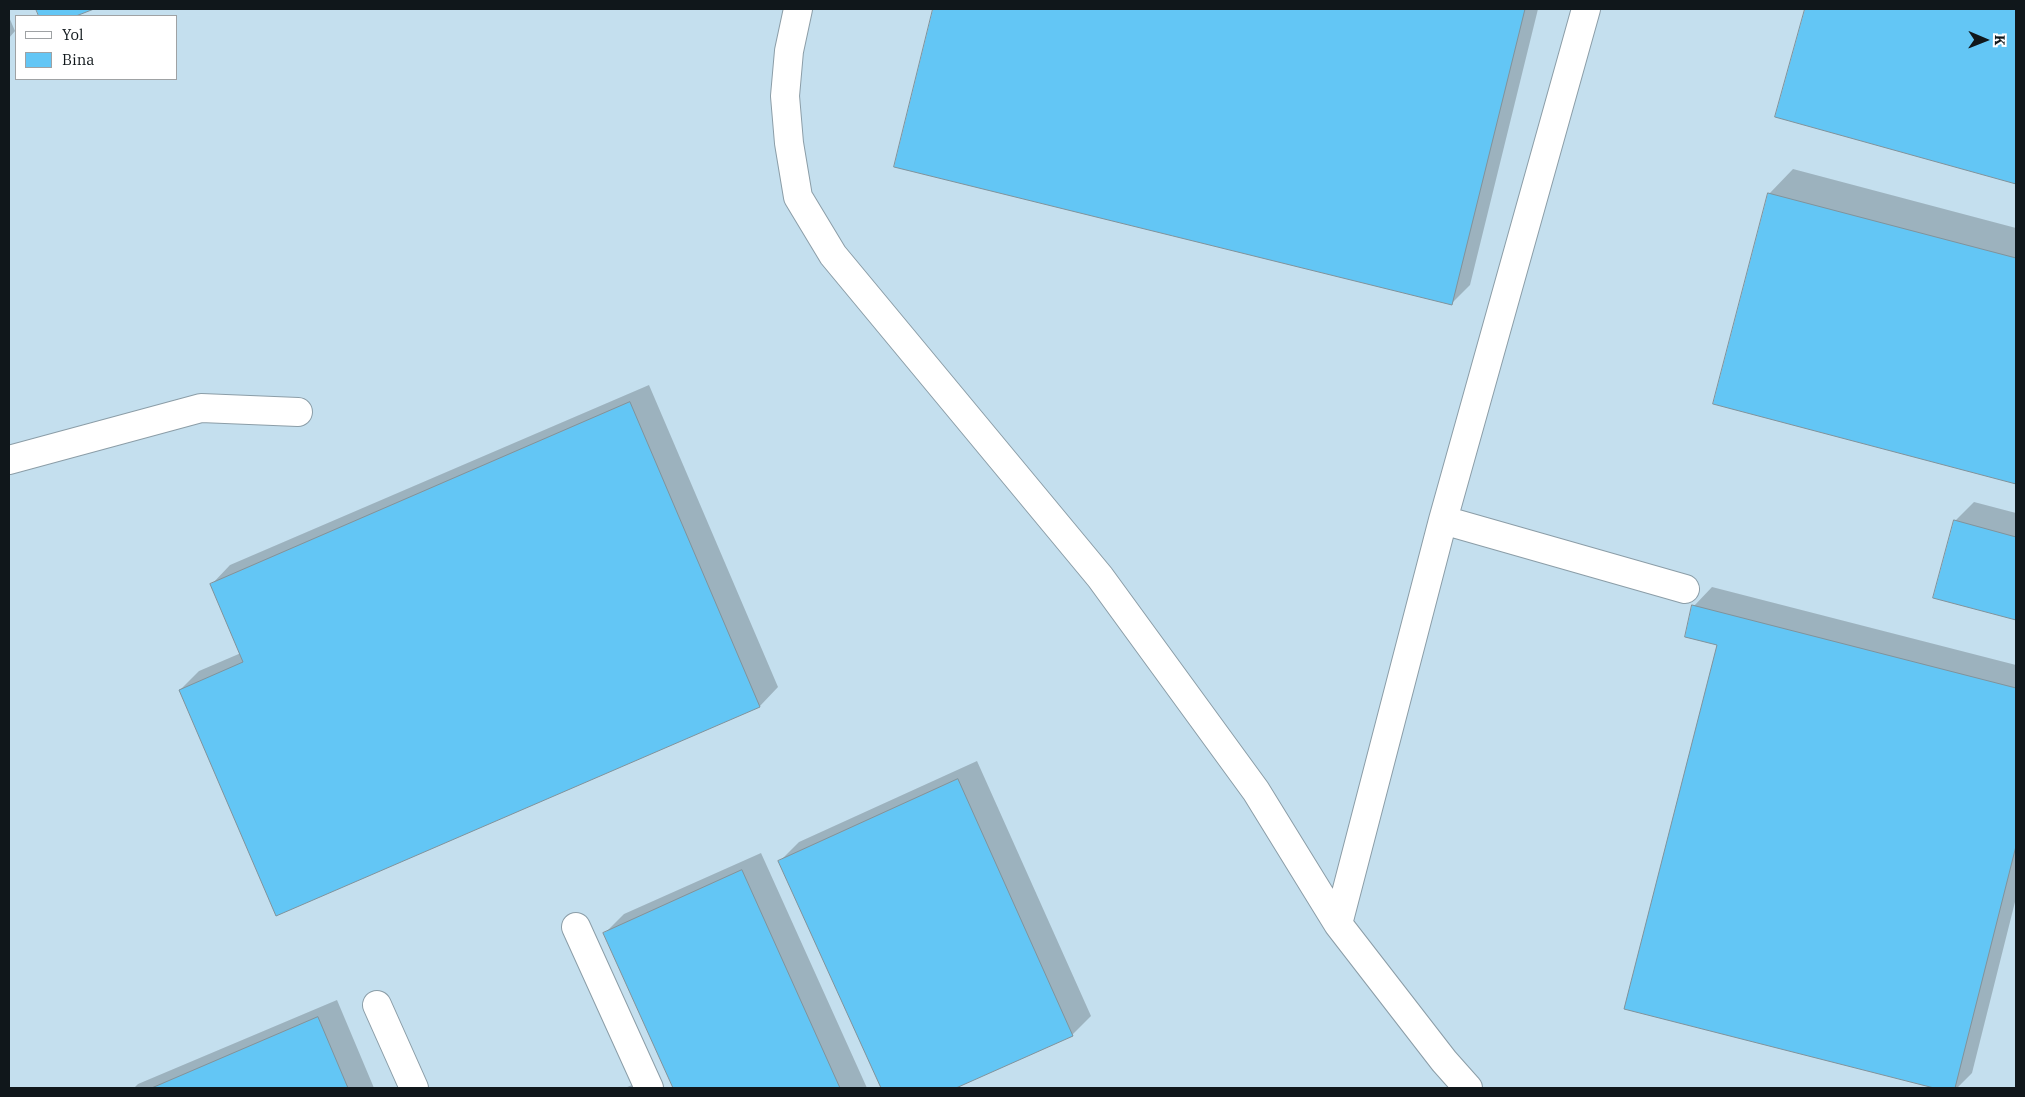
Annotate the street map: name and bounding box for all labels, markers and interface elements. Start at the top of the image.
legend [15,15,178,80]
north arrow [1960,15,2010,65]
text: Yol [62,25,83,44]
text: K [1991,35,2009,46]
text: Bina [62,50,95,69]

